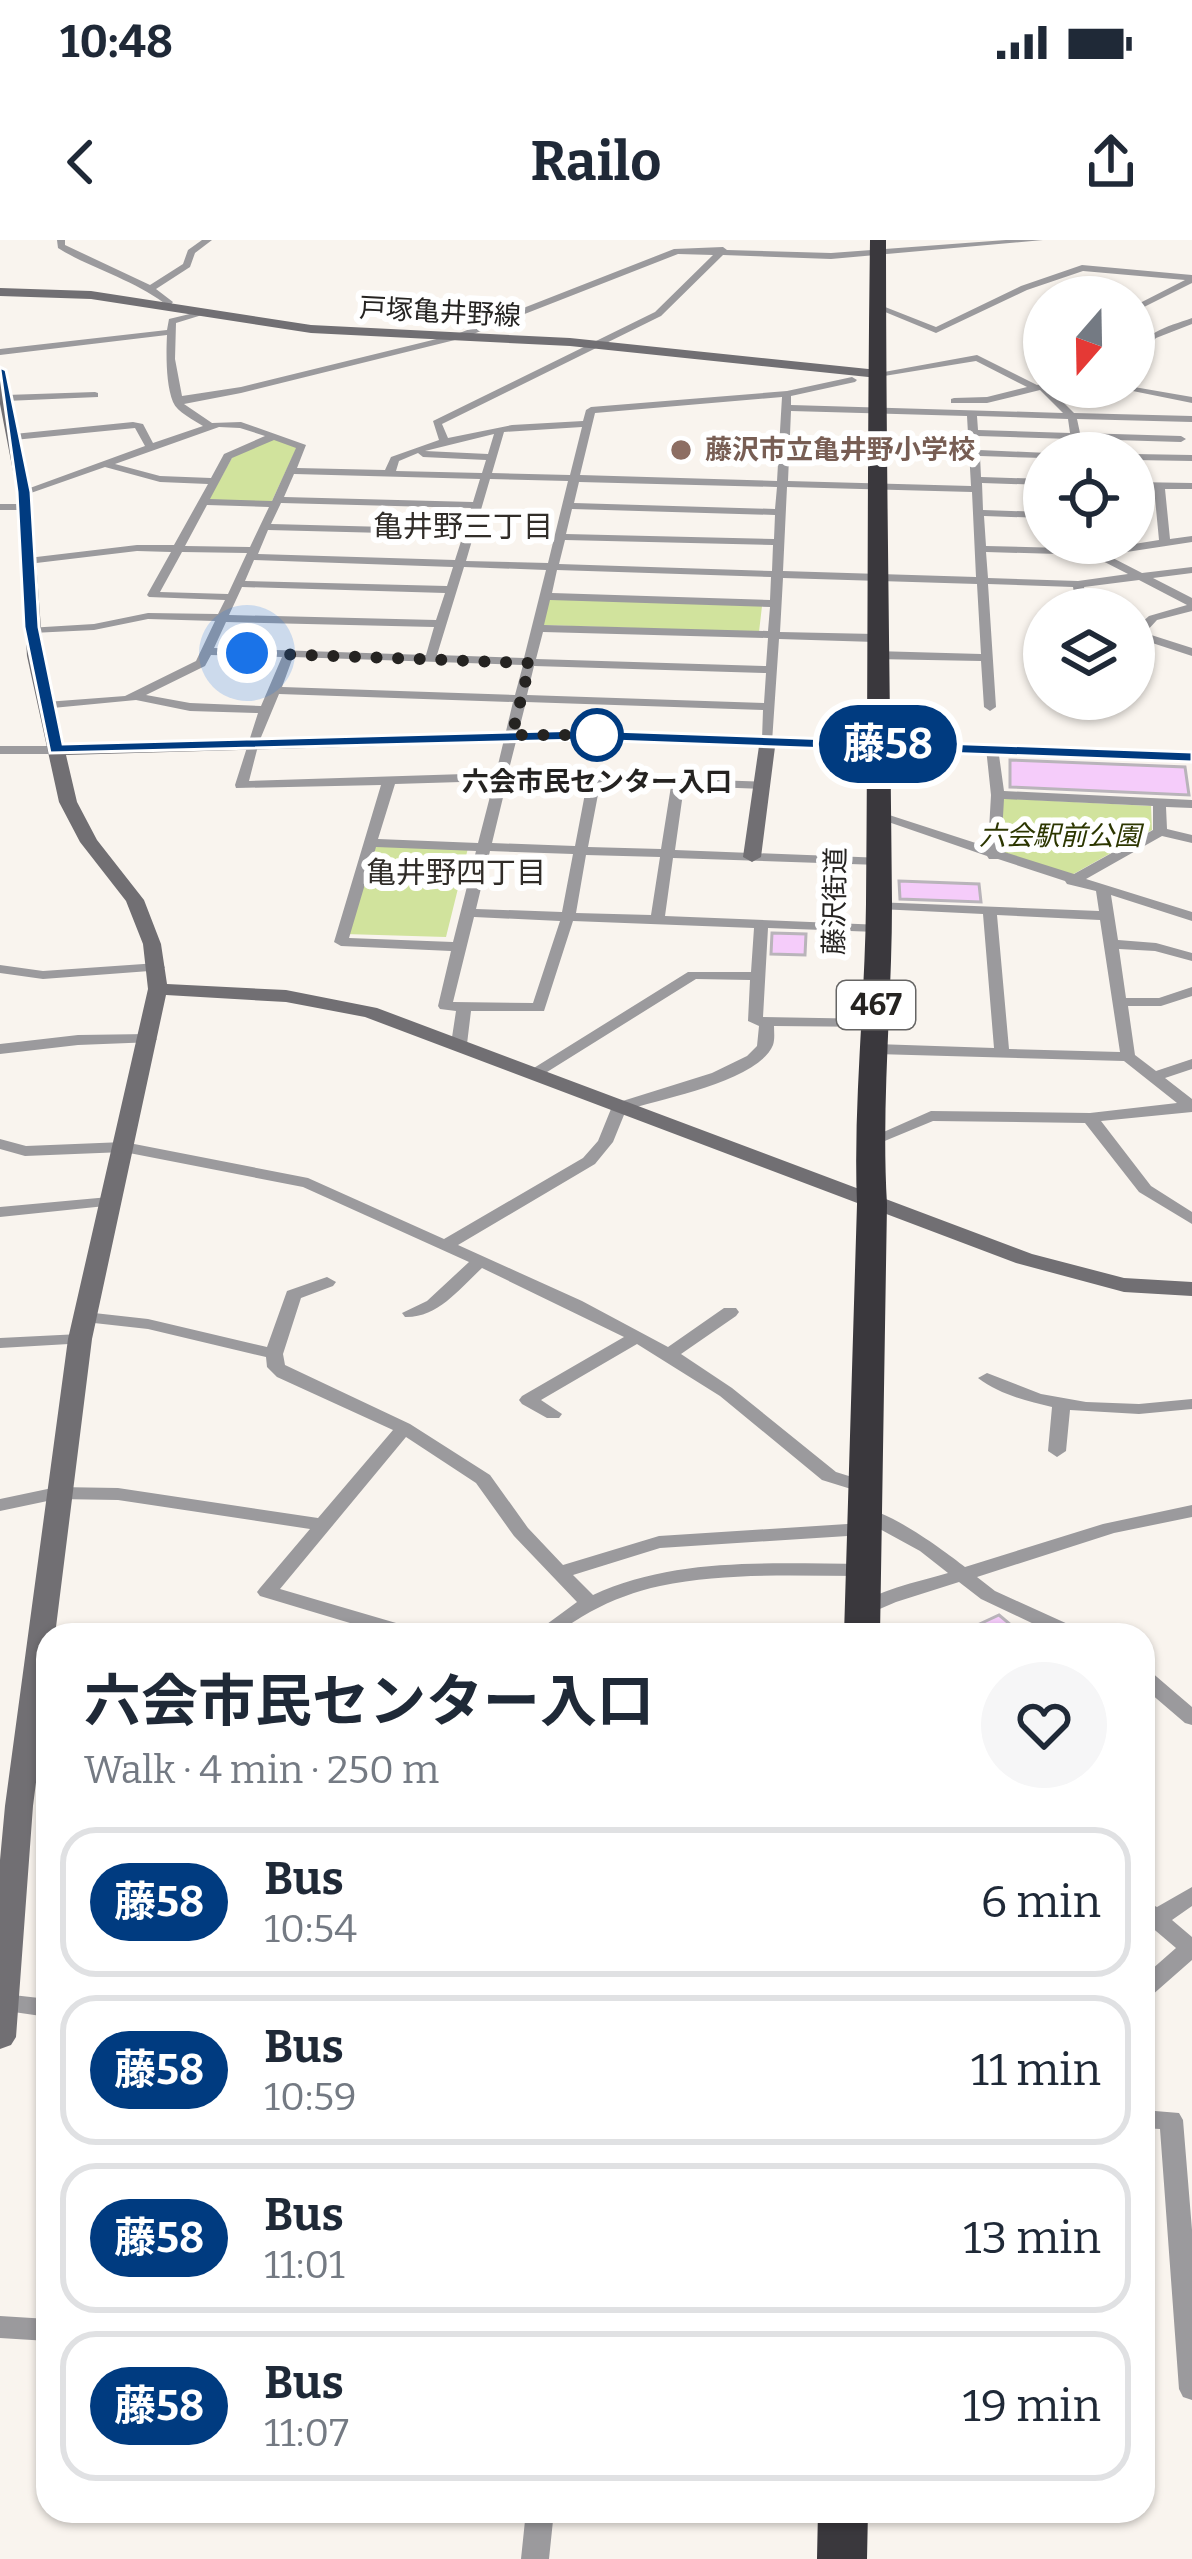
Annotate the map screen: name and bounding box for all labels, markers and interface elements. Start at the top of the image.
text: 10:48 [60,15,173,69]
icon: back [48,129,114,195]
icon: share [1078,129,1144,195]
text: Railo [531,130,661,194]
north arrow [1023,276,1155,408]
map controls [1023,276,1155,720]
street label: 戸塚亀井野線 [358,292,522,332]
button: locate [1023,432,1155,564]
place label: 藤沢市立亀井野小学校 [705,434,975,466]
marker: 藤沢市立亀井野小学校 [668,437,694,463]
district label: 亀井野三丁目 [373,509,553,545]
button: layers [1023,588,1155,720]
your location [217,623,277,683]
line badge: 藤58 [819,705,957,783]
marker: 六会市民センター入口 [572,710,622,760]
text: 藤58 [843,719,933,769]
place label: 六会市民センター入口 [462,766,732,798]
park label: 六会駅前公園 [979,820,1145,852]
street label: 藤沢街道 [818,847,852,955]
district label: 亀井野四丁目 [366,855,546,891]
road number: 467 [837,981,915,1029]
button: heart [981,1662,1107,1788]
text: 六会市民センター入口 [84,1668,654,1736]
text: Walk · 4 min · 250 m [84,1747,439,1793]
text: Bus [264,1852,344,1906]
text: 6 min [981,1875,1101,1929]
text: 藤58 [114,1877,204,1927]
text: 10:54 [264,1906,357,1952]
text: Bus [264,2020,344,2074]
text: 11 min [971,2043,1101,2097]
text: 藤58 [114,2045,204,2095]
text: 10:59 [264,2074,357,2120]
text: Bus [264,2188,344,2242]
text: 13 min [963,2211,1101,2265]
text: 藤58 [114,2213,204,2263]
text: 11:01 [264,2242,345,2288]
text: Bus [264,2356,344,2410]
text: 19 min [963,2379,1101,2433]
text: 藤58 [114,2381,204,2431]
text: 11:07 [264,2410,349,2456]

